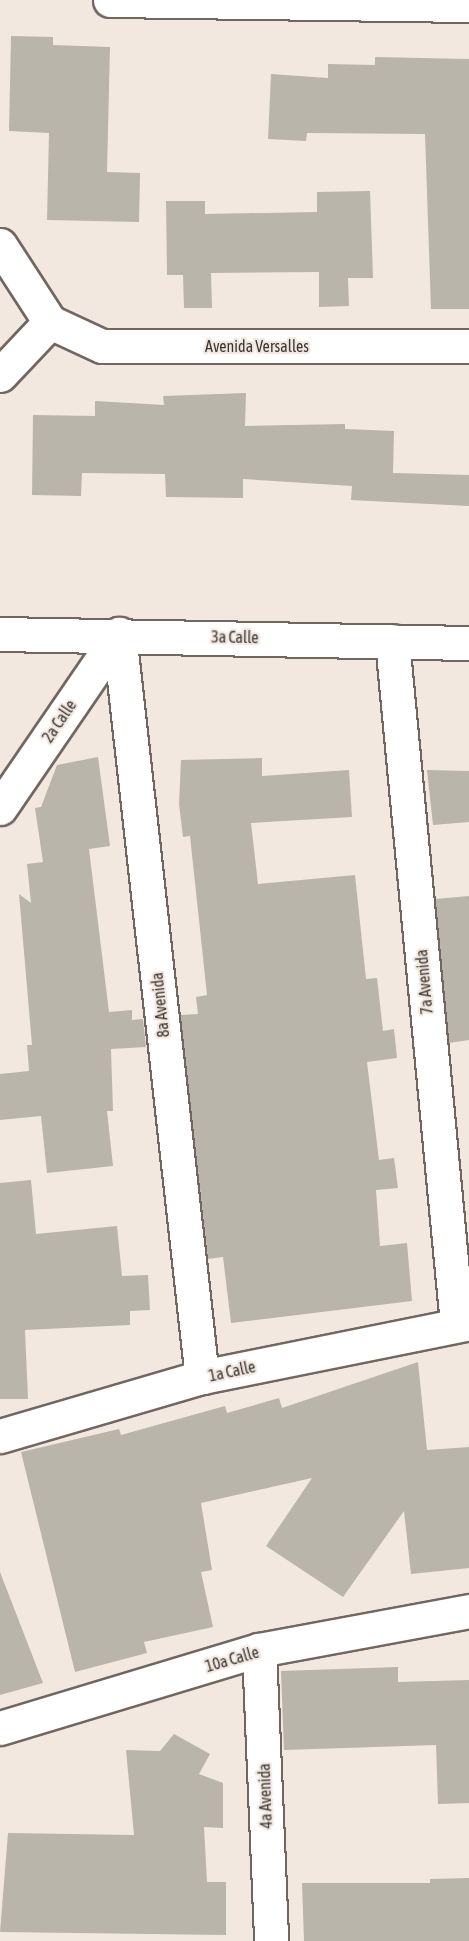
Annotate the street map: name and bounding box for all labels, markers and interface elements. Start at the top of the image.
street label: Avenida Versalles [205,336,309,356]
street label: 3a Calle [211,627,259,647]
street label: 2a Calle [38,696,80,746]
street label: 7a Avenida [412,949,436,1015]
street label: 8a Avenida [147,972,173,1038]
street label: 1a Calle [207,1357,257,1385]
street label: 10a Calle [203,1642,261,1676]
street label: 4a Avenida [254,1763,276,1829]

